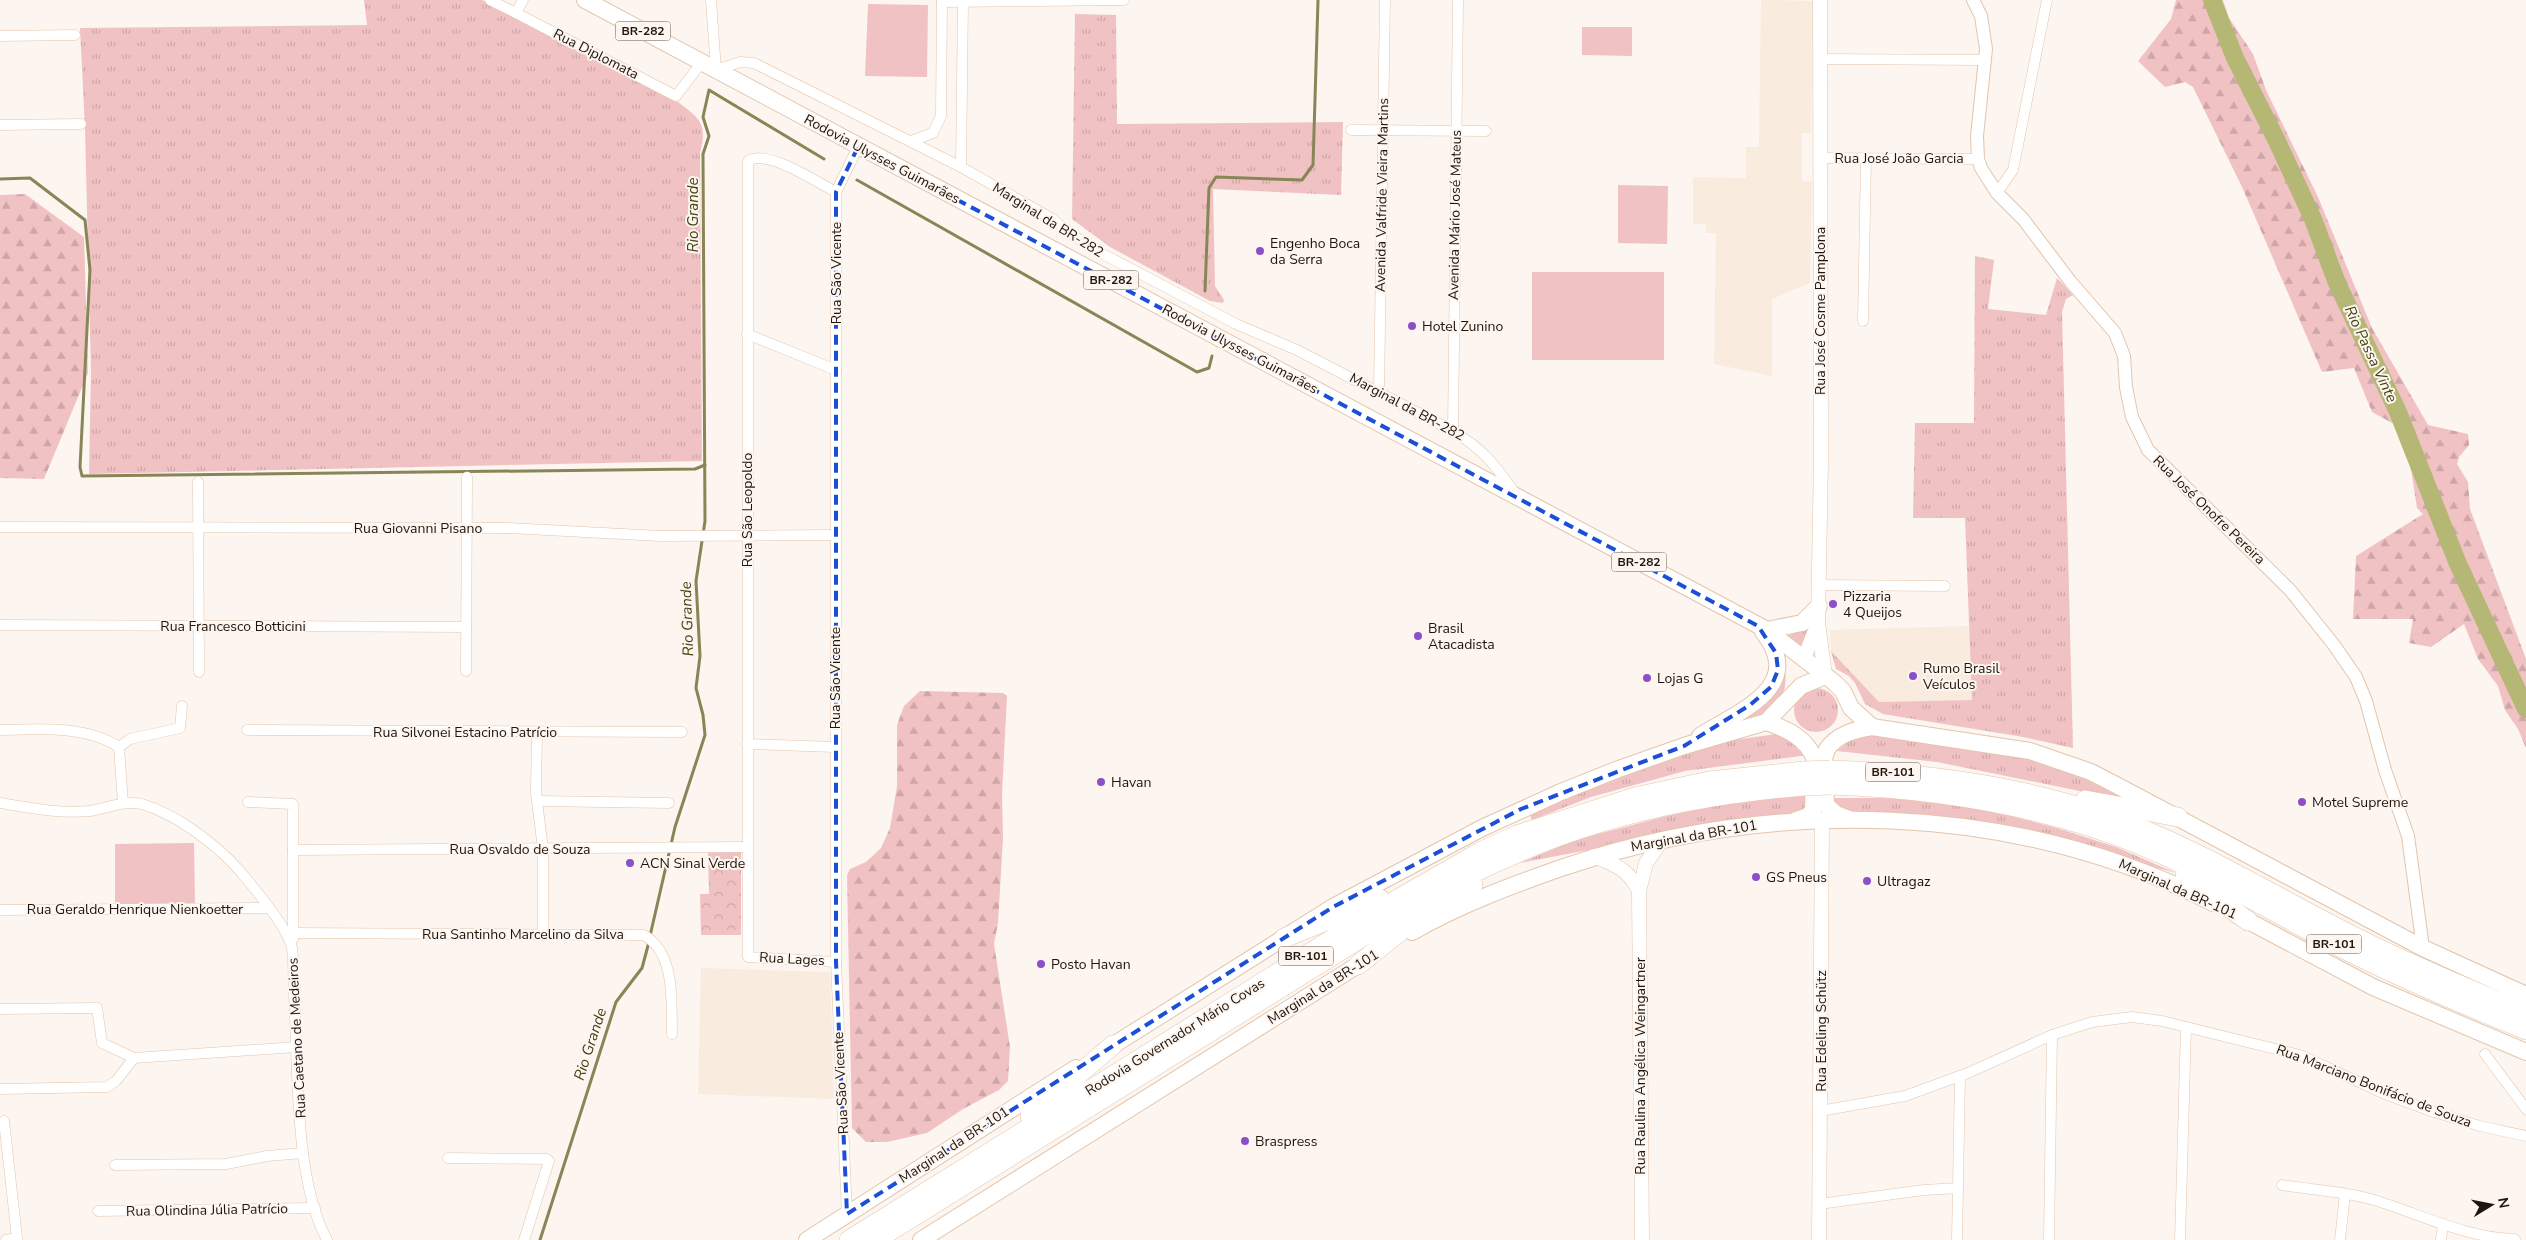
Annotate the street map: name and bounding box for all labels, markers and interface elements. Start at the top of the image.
road number: BR-282 [616,22,670,40]
street label: Rua Diplomata [550,24,642,84]
street label: Avenida Valfride Vieira Martins [1371,97,1393,292]
street label: Rodovia Ulysses Guimarães [801,110,964,208]
street label: Avenida Mário José Mateus [1444,130,1466,300]
street label: Rua José João Garcia [1834,149,1964,168]
water label: Rio Grande [683,177,703,253]
street label: Marginal da BR-282 [989,178,1107,262]
street label: Rua São Vicente [827,222,846,324]
street label: Rua José Cosme Pamplona [1811,227,1830,395]
place label: Engenho Boca da Serra [1270,234,1360,269]
marker: Engenho Boca da Serra [1254,245,1266,257]
road number: BR-282 [1084,270,1138,290]
street label: Rodovia Ulysses Guimarães [1159,300,1322,398]
water label: Rio Passa Vinte [2340,302,2402,406]
place label: Hotel Zunino [1422,317,1503,336]
marker: Hotel Zunino [1406,320,1418,332]
street label: Marginal da BR-282 [1346,369,1468,445]
street label: Rua José Onofre Pereira [2149,451,2269,569]
street label: Rua São Leopoldo [738,453,757,567]
street label: Rua Giovanni Pisano [354,519,482,538]
road number: BR-282 [1612,552,1666,572]
water label: Rio Grande [676,581,698,657]
place label: Pizzaria 4 Queijos [1843,587,1902,622]
marker: Pizzaria 4 Queijos [1827,598,1839,610]
street label: Rua Francesco Botticini [160,617,306,636]
place label: Brasil Atacadista [1428,619,1495,654]
street label: Rua São Vicente [826,627,845,729]
marker: Brasil Atacadista [1412,630,1424,642]
place label: Rumo Brasil Veículos [1922,659,2000,694]
place label: Lojas G [1657,669,1704,688]
marker: Rumo Brasil Veículos [1907,670,1919,682]
marker: Lojas G [1641,672,1653,684]
street label: Rua Silvonei Estacino Patrício [373,723,557,742]
road number: BR-101 [1866,762,1920,782]
place label: Havan [1111,773,1151,792]
marker: Havan [1095,776,1107,788]
place label: Motel Supreme [2312,793,2408,812]
marker: Motel Supreme [2296,796,2308,808]
street label: Marginal da BR-101 [1629,816,1759,856]
street label: Rua Osvaldo de Souza [450,840,590,859]
place label: ACN Sinal Verde [640,854,745,873]
street label: Marginal da BR-101 [2116,854,2240,924]
marker: ACN Sinal Verde [624,857,636,869]
place label: GS Pneus [1766,868,1827,887]
marker: GS Pneus [1750,871,1762,883]
place label: Ultragaz [1877,872,1931,891]
marker: Ultragaz [1861,875,1873,887]
street label: Rua Geraldo Henrique Nienkoetter [27,900,243,919]
street label: Rua Santinho Marcelino da Silva [422,925,624,944]
road number: BR-101 [2306,934,2362,954]
street label: Marginal da BR-101 [1264,945,1382,1029]
road number: BR-101 [1278,946,1334,966]
street label: Rua Lages [759,948,826,970]
place label: Posto Havan [1051,955,1131,974]
street label: Rua Caetano de Medeiros [283,957,311,1119]
street label: Rua Raulina Angélica Weingartner [1631,957,1650,1175]
marker: Posto Havan [1035,958,1047,970]
street label: Rua Edeling Schütz [1812,970,1831,1092]
street label: Rodovia Governador Mário Covas [1082,974,1269,1100]
water label: Rio Grande [569,1005,611,1083]
street label: Rua São Vicente [829,1031,853,1135]
street label: Rua Marciano Bonifácio de Souza [2274,1040,2474,1132]
street label: Marginal da BR-101 [895,1102,1013,1188]
place label: Braspress [1255,1132,1318,1151]
marker: Braspress [1239,1135,1251,1147]
north arrow [2466,1180,2516,1230]
text: N [2493,1196,2514,1210]
street label: Rua Olindina Júlia Patrício [126,1199,288,1221]

